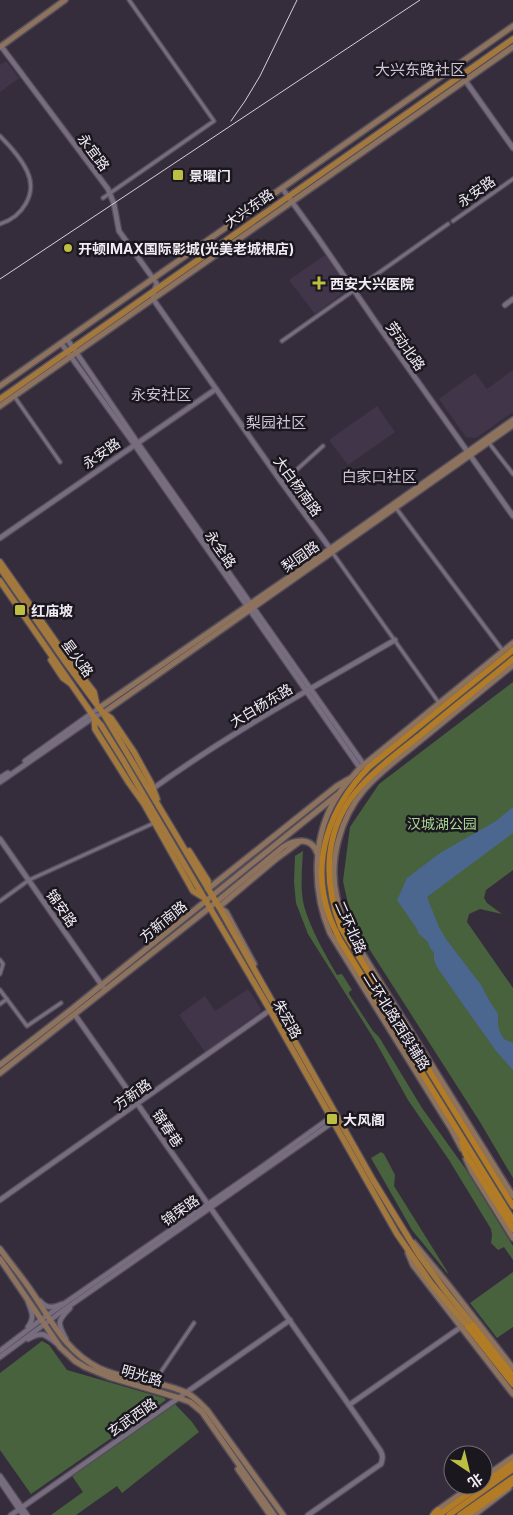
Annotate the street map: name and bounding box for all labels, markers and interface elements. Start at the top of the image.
district label: 大兴东路社区 [375,60,465,79]
street label: 永宜路 [75,130,113,174]
place label: 景曜门 [189,167,231,184]
marker: 景曜门 [171,168,185,182]
street label: 永安路 [454,172,498,210]
street label: 大兴东路 [221,185,277,231]
place label: 开顿IMAX国际影城(光美老城根店) [78,240,294,257]
marker: 开顿IMAX国际影城(光美老城根店) [62,242,74,254]
place label: 西安大兴医院 [330,275,414,292]
marker: 西安大兴医院 [312,276,326,290]
street label: 劳动北路 [383,318,429,374]
district label: 永安社区 [131,385,191,404]
district label: 梨园社区 [246,413,306,432]
street label: 永安路 [79,434,123,472]
street label: 大白杨南路 [271,453,325,519]
district label: 白家口社区 [341,467,417,486]
street label: 永全路 [202,527,240,571]
street label: 梨园路 [278,537,322,575]
place label: 红庙坡 [31,602,73,619]
marker: 红庙坡 [13,603,27,617]
street label: 星火路 [59,636,97,680]
street label: 大白杨东路 [227,680,295,730]
park label: 汉城湖公园 [407,815,477,832]
street label: 锦安路 [43,886,81,930]
street label: 方新南路 [136,897,190,945]
street label: 二环北路 [332,898,370,956]
street label: 二环北路西段辅路 [360,969,434,1073]
street label: 朱宏路 [270,997,306,1041]
street label: 方新路 [110,1075,154,1113]
street label: 锦春巷 [149,1106,187,1150]
place label: 大风阁 [343,1111,385,1128]
marker: 大风阁 [325,1112,339,1126]
street label: 锦荣路 [158,1191,202,1229]
street label: 明光路 [119,1361,165,1389]
street label: 玄武西路 [104,1394,160,1440]
north arrow [443,1445,493,1495]
text: 北 [465,1470,486,1492]

